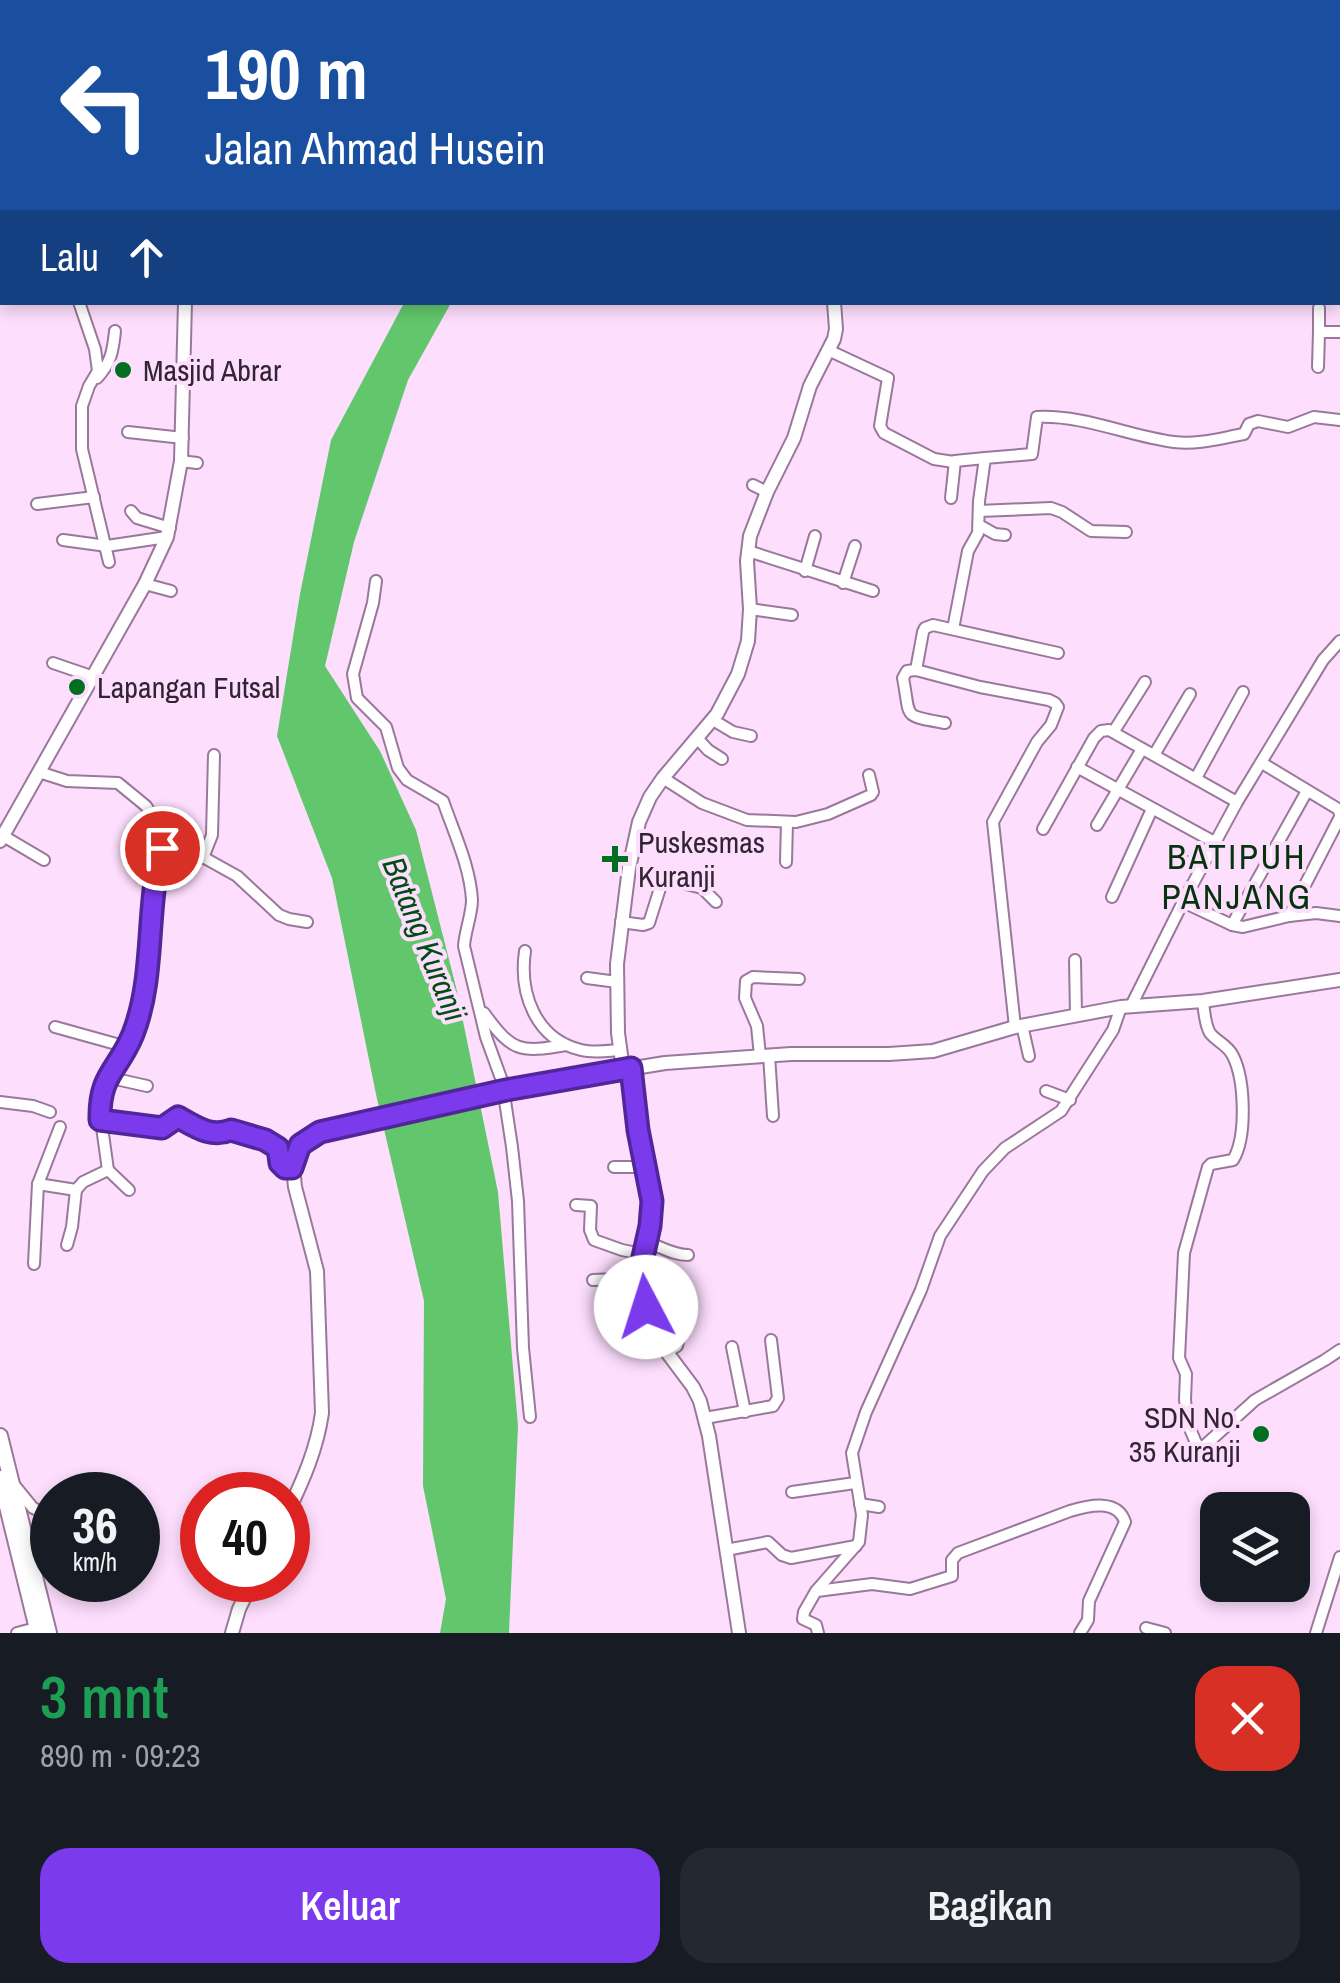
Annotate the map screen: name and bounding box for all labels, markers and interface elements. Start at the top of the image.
text: 190 m [205,27,368,121]
icon: left [40,40,170,170]
text: Jalan Ahmad Husein [205,117,546,178]
icon: ahead [119,230,174,285]
text: Lalu [40,232,99,283]
place label: Masjid Abrar [143,350,282,390]
marker: Masjid Abrar [112,359,134,381]
place label: Lapangan Futsal [97,667,280,707]
marker: Lapangan Futsal [66,676,88,698]
pin [120,806,205,891]
icon: arrive [135,821,190,876]
place label: Puskesmas Kuranji [638,822,765,896]
district label: BATIPUH PANJANG [1162,833,1312,920]
marker: Puskesmas Kuranji [602,846,628,872]
water label: Batang Kuranji [373,850,478,1028]
position arrow [594,1255,698,1359]
place label: SDN No. 35 Kuranji [1129,1397,1241,1471]
marker: SDN No. 35 Kuranji [1250,1423,1272,1445]
speed limit sign: 40 [180,1472,310,1602]
text: 36 [72,1491,118,1559]
map controls [1200,1492,1310,1602]
button: layers [1200,1492,1310,1602]
text: km/h [73,1545,117,1579]
text: 3 mnt [40,1656,168,1737]
button: close [1195,1666,1300,1771]
text: 890 m · 09:23 [40,1734,200,1777]
button: Keluar [40,1848,660,1963]
button: Bagikan [680,1848,1300,1963]

